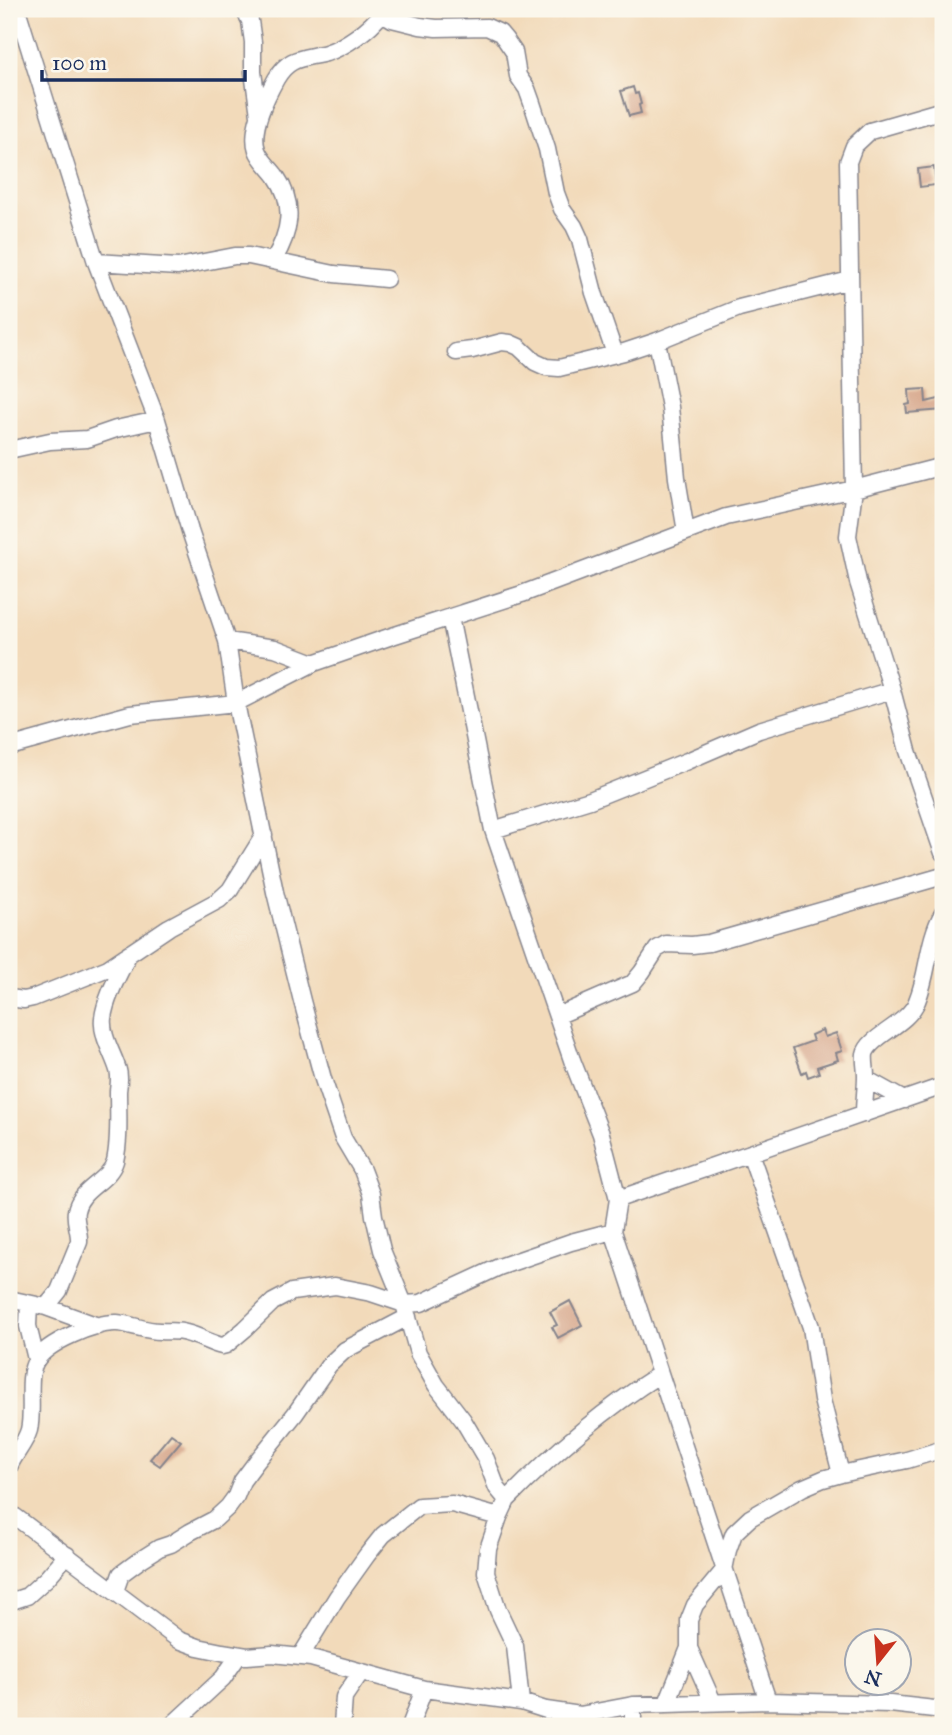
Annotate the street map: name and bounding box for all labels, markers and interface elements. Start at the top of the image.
scale bar [42,38,245,82]
text: 100 m [52,50,107,76]
north arrow [844,1626,914,1696]
text: N [862,1664,884,1691]

